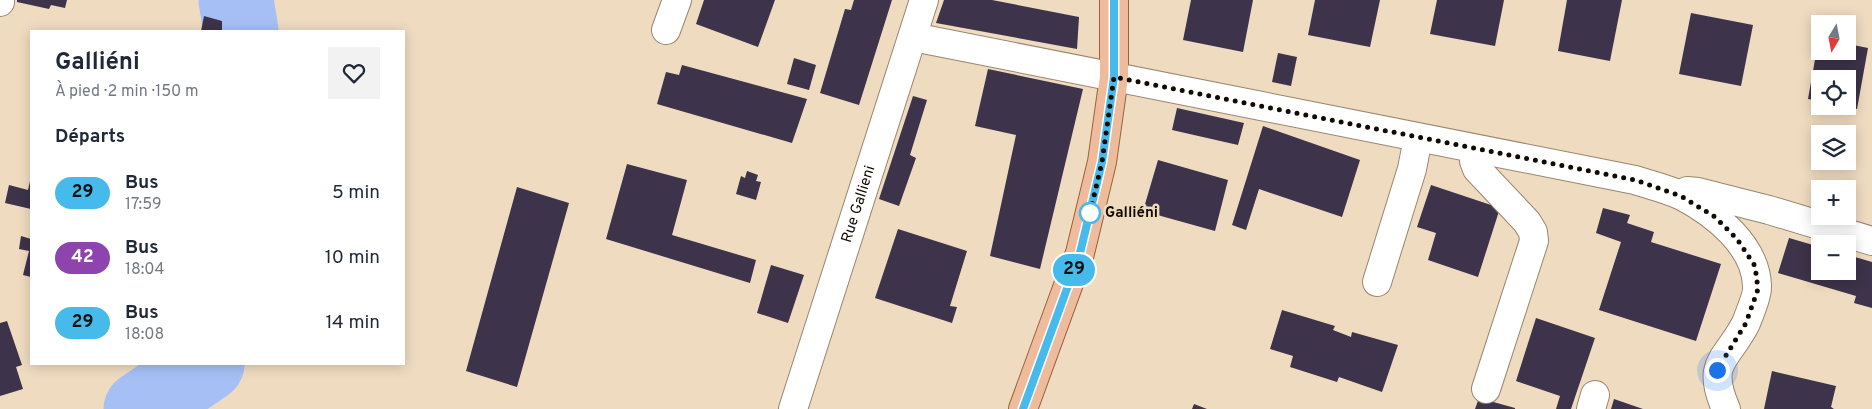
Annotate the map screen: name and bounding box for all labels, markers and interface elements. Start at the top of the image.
north arrow [1811,15,1856,60]
map controls [1811,15,1856,280]
button: heart [328,47,380,99]
text: Galliéni [55,48,140,78]
button: locate [1811,70,1856,115]
text: À pied · 2 min · 150 m [55,82,199,102]
text: Départs [55,125,125,149]
button: layers [1811,125,1856,170]
street label: Rue Gallieni [837,163,880,245]
text: Bus [125,171,159,195]
button: + [1811,180,1856,225]
text: 29 [71,181,94,204]
text: 5 min [332,181,380,205]
text: 17:59 [125,195,162,215]
marker: Galliéni [1079,202,1101,224]
place label: Galliéni [1105,204,1158,223]
button: − [1811,235,1856,280]
text: Bus [125,236,159,260]
text: 42 [71,246,94,269]
text: 10 min [325,246,380,270]
line badge: 29 [1052,254,1096,286]
text: 29 [1063,258,1085,281]
text: 18:04 [125,260,165,280]
text: Bus [125,301,159,325]
text: 29 [71,311,94,334]
text: 14 min [325,311,380,335]
text: 18:08 [125,325,164,345]
your location [1705,358,1730,383]

